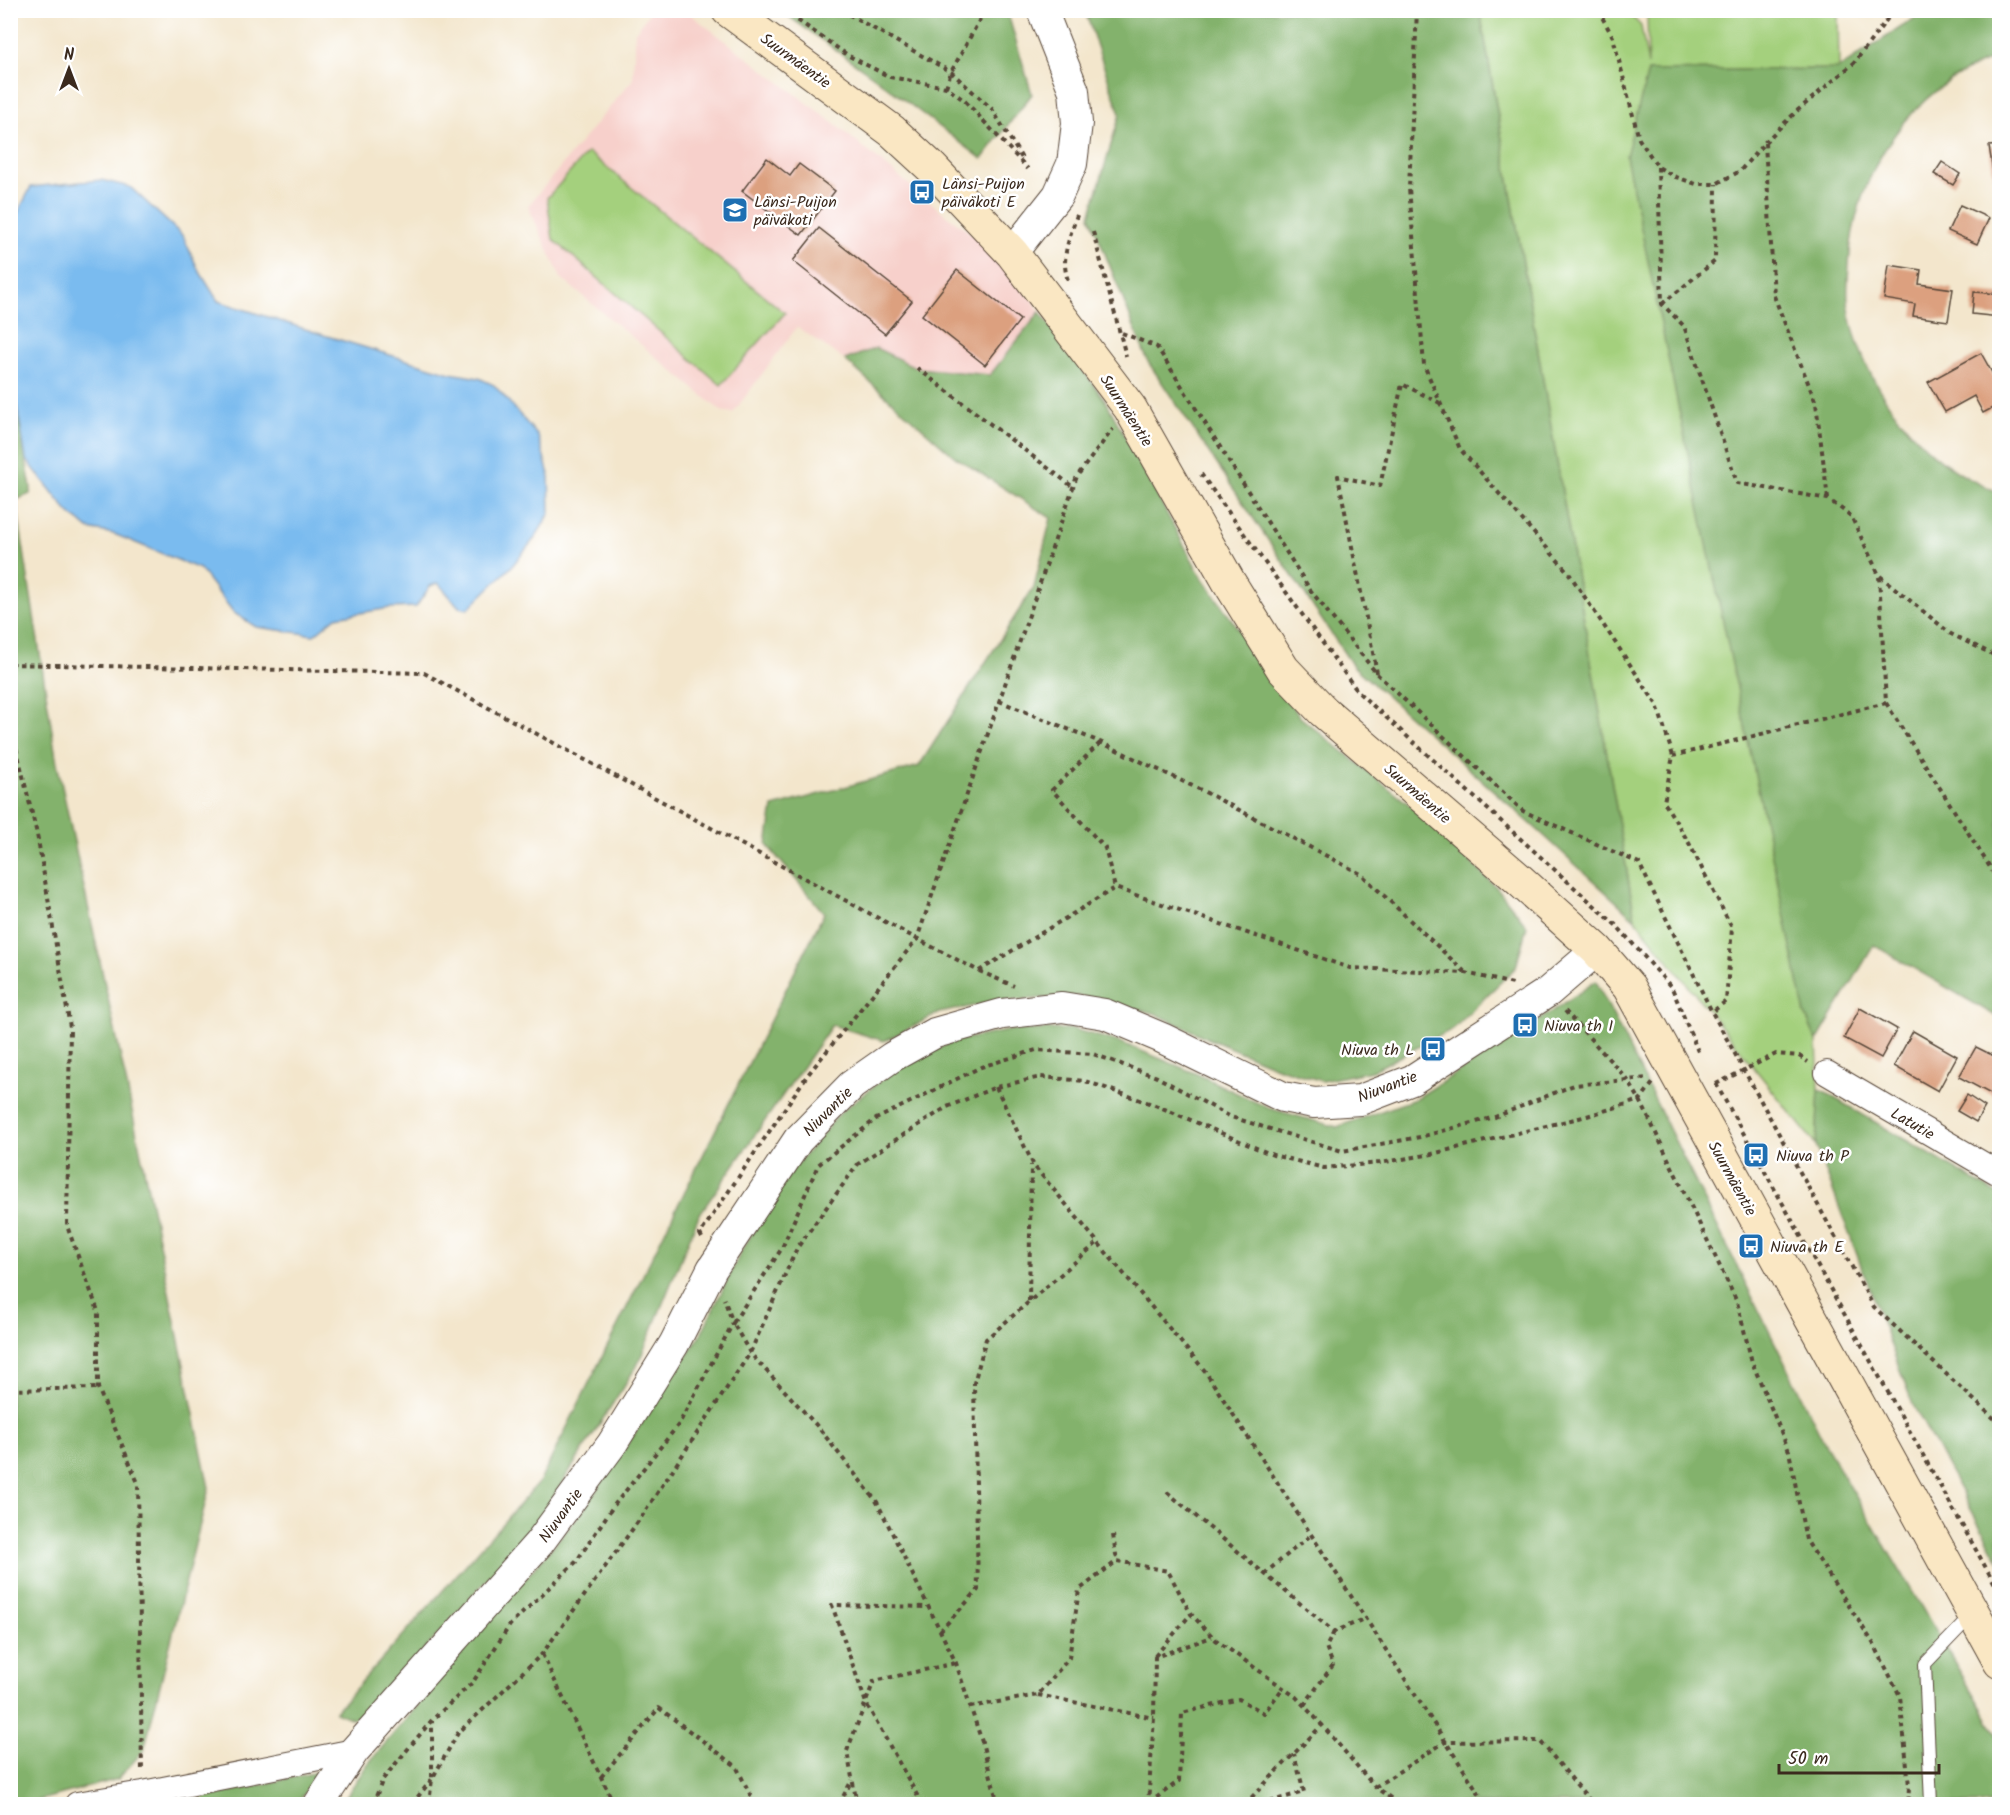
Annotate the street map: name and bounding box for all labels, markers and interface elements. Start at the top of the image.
street label: Suurmäentie [754,27,836,96]
north arrow [39,39,99,99]
text: N [64,43,74,68]
place label: Länsi-Puijon päiväkoti E [941,172,1025,215]
bus stop icon: Länsi-Puijon päiväkoti E [907,177,937,207]
place label: Länsi-Puijon päiväkoti [753,190,837,233]
school or university icon: Länsi-Puijon päiväkoti [720,195,750,225]
street label: Suurmäentie [1093,369,1159,452]
street label: Suurmäentie [1378,758,1456,831]
bus stop icon: Niuva th I [1510,1010,1540,1040]
place label: Niuva th I [1544,1014,1613,1039]
bus stop icon: Niuva th L [1418,1034,1448,1064]
place label: Niuva th L [1341,1038,1414,1063]
street label: Niuvantie [1354,1065,1421,1110]
street label: Niuvantie [797,1081,859,1143]
street label: Latutie [1886,1102,1939,1147]
street label: Suurmäentie [1701,1137,1763,1221]
bus stop icon: Niuva th P [1741,1140,1771,1170]
place label: Niuva th P [1776,1144,1849,1169]
bus stop icon: Niuva th E [1736,1231,1766,1261]
place label: Niuva th E [1770,1235,1844,1260]
street label: Niuvantie [533,1483,590,1548]
scale bar [1779,1737,1940,1775]
text: 50 m [1788,1745,1828,1774]

